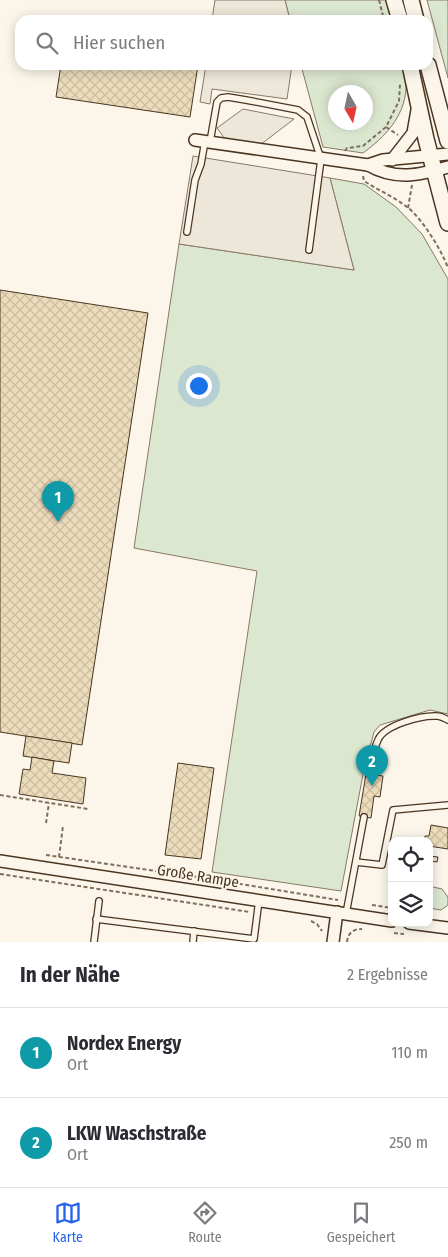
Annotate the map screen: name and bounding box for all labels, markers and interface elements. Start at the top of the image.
search box [15,15,433,70]
icon: search [33,29,61,57]
text: Hier suchen [73,31,165,54]
north arrow [328,85,373,130]
your location [186,373,212,399]
pin: 1 [42,481,74,522]
pin: 2 [356,745,388,786]
map controls [388,837,433,927]
button: locate [388,837,433,882]
street label: Große Rampe [156,861,240,891]
button: layers [388,882,433,927]
text: In der Nähe [20,962,120,988]
text: 2 Ergebnisse [347,965,428,984]
text: Nordex Energy [67,1032,181,1055]
text: 1 [33,1043,39,1062]
text: 110 m [391,1043,428,1062]
text: Ort [67,1055,88,1074]
text: LKW Waschstraße [67,1122,206,1145]
text: 2 [32,1133,40,1152]
text: 250 m [389,1133,428,1152]
text: Ort [67,1145,88,1164]
tab: Karte [53,1199,83,1246]
tab: Route [188,1199,222,1246]
tab: Gespeichert [327,1199,395,1246]

